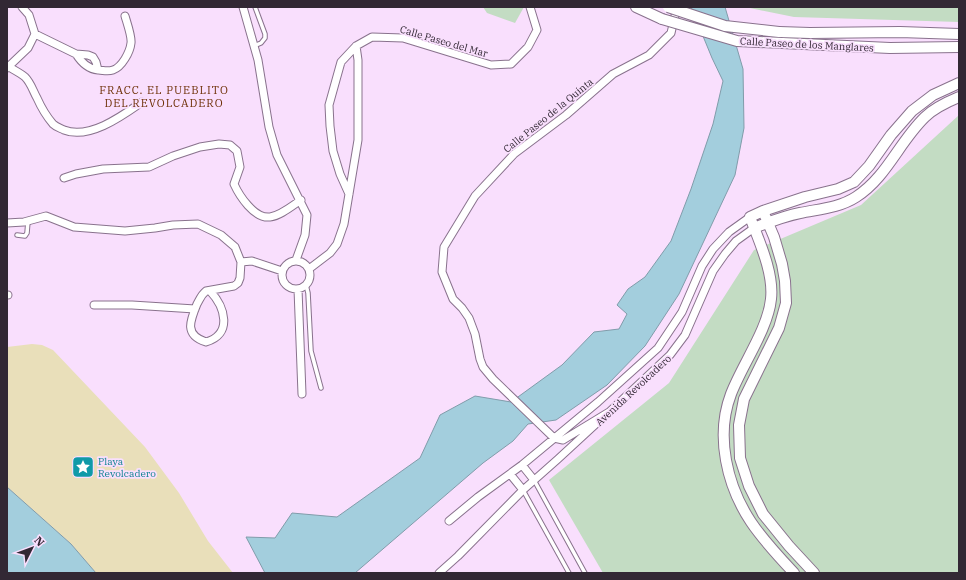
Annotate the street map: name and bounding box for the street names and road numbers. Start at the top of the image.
street label: Calle Paseo del Mar [398,23,490,60]
street label: Calle Paseo de los Manglares [740,35,874,55]
street label: Calle Paseo de la Quinta [501,75,596,156]
street label: Avenida Revolcadero [593,352,674,429]

